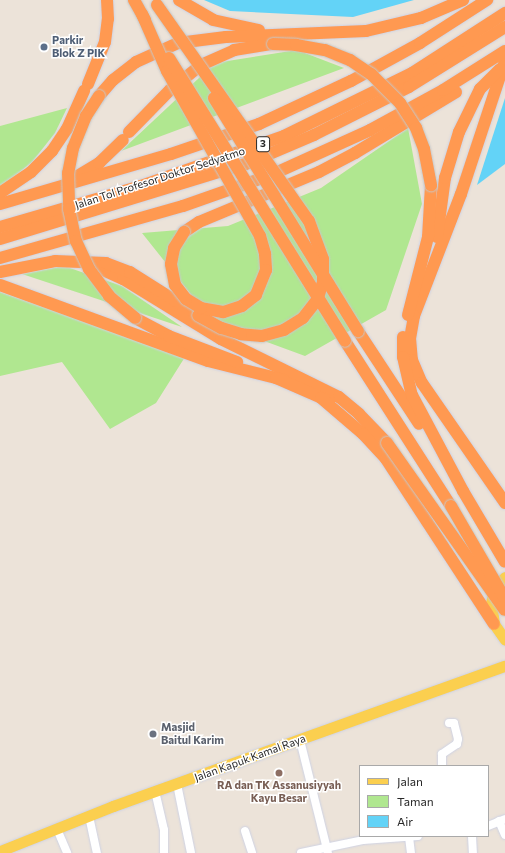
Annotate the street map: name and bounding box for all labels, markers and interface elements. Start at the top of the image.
place label: Parkir Blok Z PIK [52,34,105,60]
marker: Parkir Blok Z PIK [39,42,49,52]
road number: 3 [256,136,270,152]
street label: Jalan Tol Profesor Doktor Sedyatmo [73,144,247,212]
place label: Masjid Baitul Karim [161,721,224,747]
marker: Masjid Baitul Karim [148,729,158,739]
street label: Jalan Kapuk Kamal Raya [193,732,307,784]
legend [359,765,489,837]
marker: RA dan TK Assanusiyyah Kayu Besar [274,768,284,778]
text: Jalan [397,774,423,788]
place label: RA dan TK Assanusiyyah Kayu Besar [217,779,341,805]
text: Taman [397,794,434,808]
text: Air [397,814,413,828]

